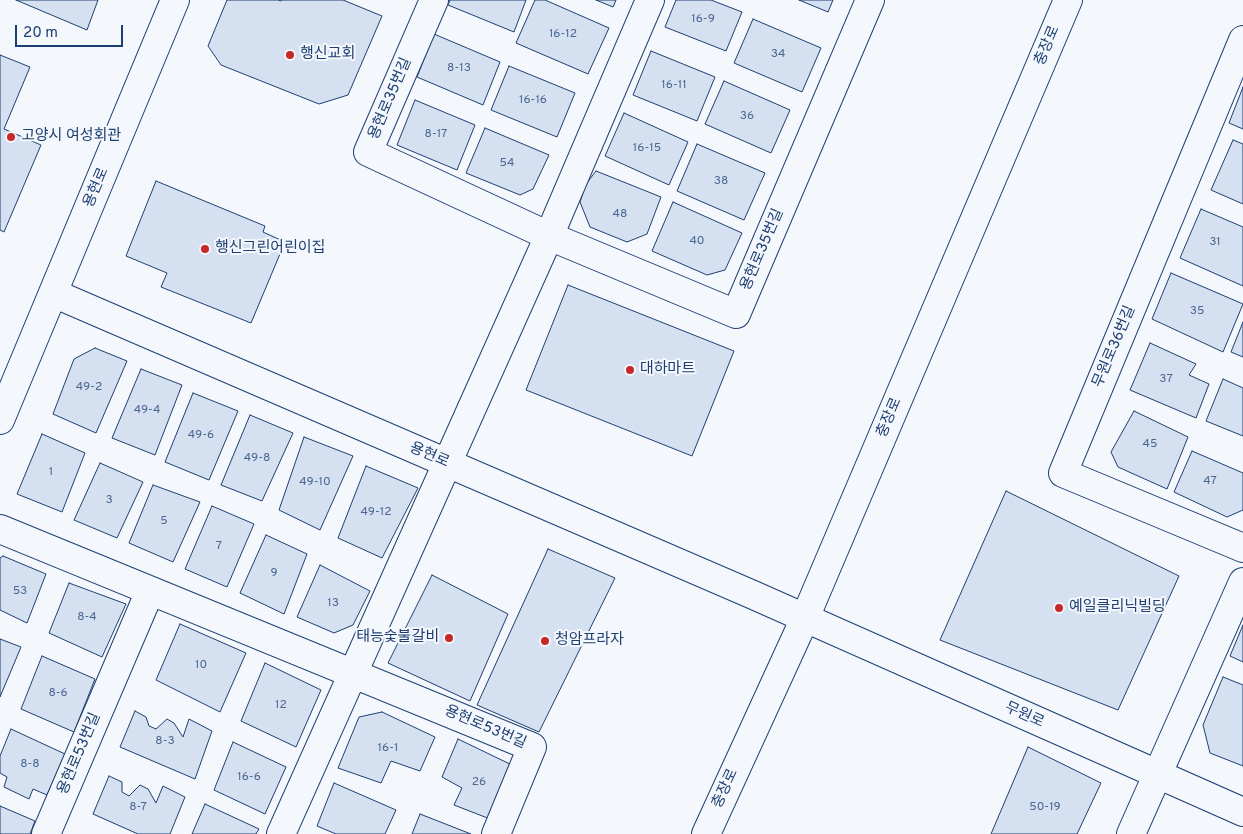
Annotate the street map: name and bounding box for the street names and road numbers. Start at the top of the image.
street label: 충장로 [1032,23,1064,69]
street label: 용현로35번길 [366,55,416,143]
street label: 용현로 [81,165,113,211]
street label: 용현로35번길 [738,206,788,294]
street label: 무원로36번길 [1090,303,1140,391]
street label: 충장로 [874,395,906,441]
street label: 용현로 [406,440,452,472]
street label: 무원로 [1001,699,1047,733]
street label: 용현로53번길 [441,703,529,753]
street label: 용현로53번길 [55,710,105,798]
street label: 충장로 [709,766,743,812]

